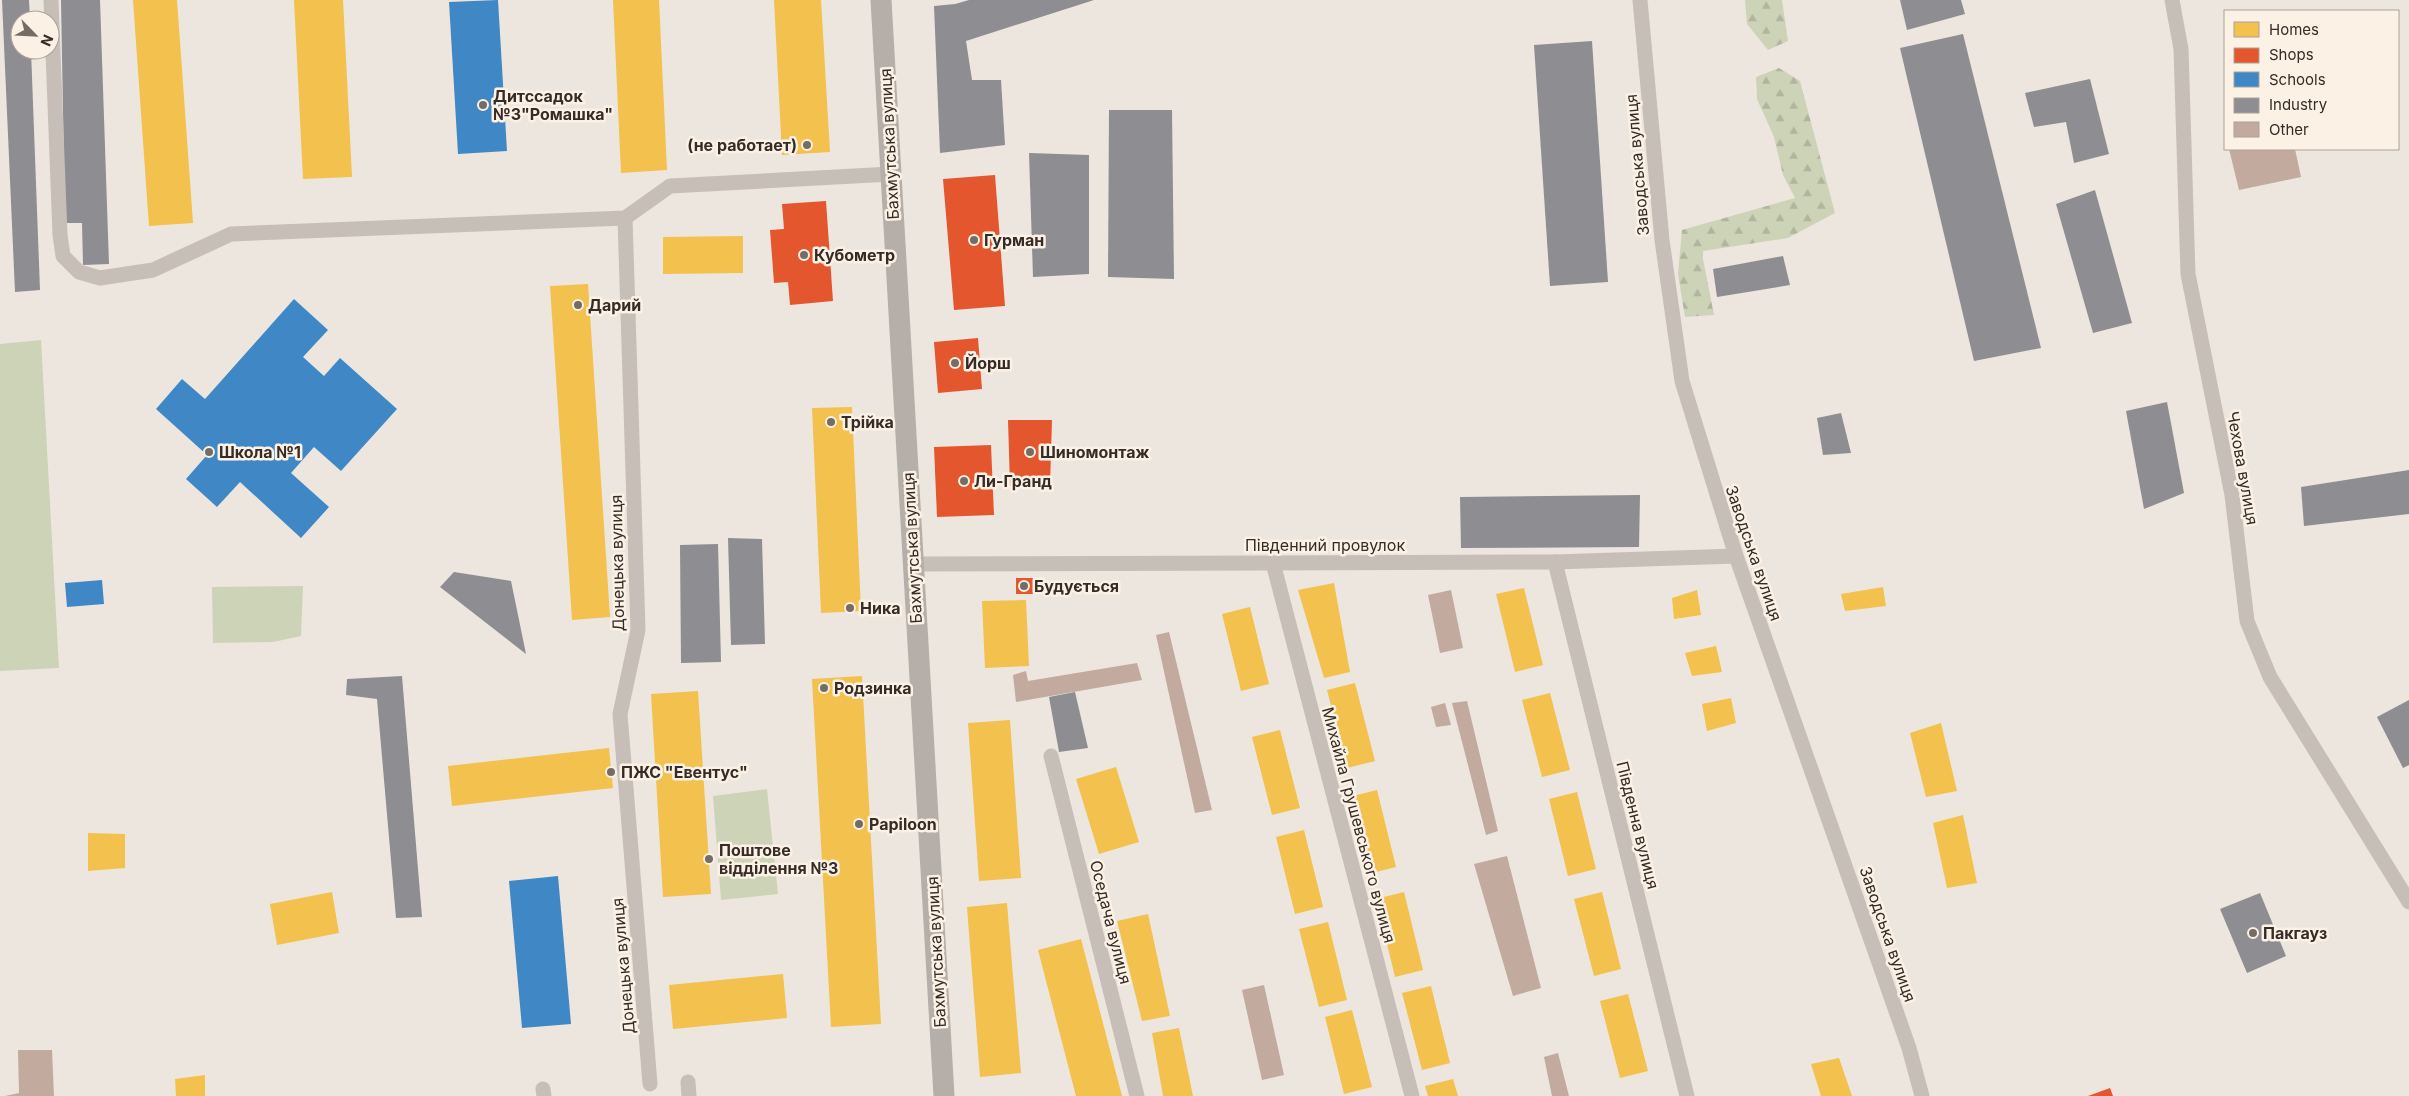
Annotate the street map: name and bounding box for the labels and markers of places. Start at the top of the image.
place label: Дитссадок №3"Ромашка" [493,86,613,124]
marker: Дитссадок №3"Ромашка" [477,99,489,111]
place label: (не работает) [687,135,797,155]
marker: (не работает) [801,139,813,151]
place label: Гурман [984,230,1044,250]
marker: Гурман [968,234,980,246]
place label: Кубометр [814,245,895,265]
marker: Кубометр [798,249,810,261]
place label: Дарий [588,295,641,315]
marker: Дарий [572,299,584,311]
place label: Йорш [965,353,1011,373]
marker: Йорш [949,357,961,369]
place label: Трійка [841,412,894,432]
marker: Трійка [825,416,837,428]
place label: Школа №1 [219,442,301,462]
place label: Шиномонтаж [1040,442,1150,462]
marker: Школа №1 [203,446,215,458]
marker: Шиномонтаж [1024,446,1036,458]
place label: Ли-Гранд [974,471,1052,491]
marker: Ли-Гранд [958,475,970,487]
place label: Будується [1034,576,1119,596]
marker: Будується [1018,580,1030,592]
place label: Ника [860,598,901,618]
marker: Ника [844,602,856,614]
place label: Родзинка [834,678,912,698]
marker: Родзинка [818,682,830,694]
place label: ПЖС "Евентус" [621,762,748,782]
marker: ПЖС "Евентус" [605,766,617,778]
place label: Papiloon [869,814,937,834]
marker: Papiloon [853,818,865,830]
place label: Поштове відділення №3 [719,840,838,878]
marker: Поштове відділення №3 [703,853,715,865]
place label: Пакгауз [2263,923,2327,943]
marker: Пакгауз [2247,927,2259,939]

